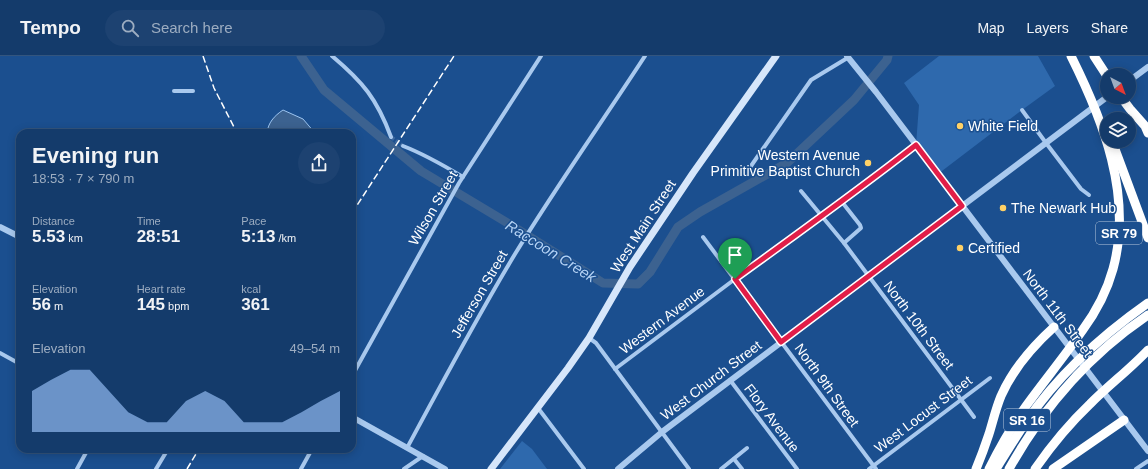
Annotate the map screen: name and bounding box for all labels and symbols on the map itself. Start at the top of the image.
north arrow [1100,68,1136,104]
place label: White Field [968,118,1038,134]
marker: White Field [955,121,965,131]
place label: Western Avenue Primitive Baptist Church [711,147,860,179]
marker: Western Avenue Primitive Baptist Church [863,158,873,168]
street label: Wilson Street [405,168,461,248]
street label: West Main Street [607,177,679,275]
place label: The Newark Hub [1011,200,1116,216]
marker: The Newark Hub [998,203,1008,213]
water label: Raccoon Creek [503,216,601,286]
road number: SR 79 [1096,222,1142,244]
pin [718,238,752,279]
place label: Certified [968,240,1020,256]
marker: Certified [955,243,965,253]
street label: Jefferson Street [447,247,511,341]
street label: North 11th Street [1020,266,1096,360]
street label: North 10th Street [881,278,958,372]
street label: Western Avenue [616,283,708,357]
street label: West Church Street [658,337,765,423]
street label: North 9th Street [791,340,863,430]
street label: West Locust Street [871,372,975,456]
street label: Flory Avenue [741,381,803,456]
road number: SR 16 [1004,409,1050,431]

